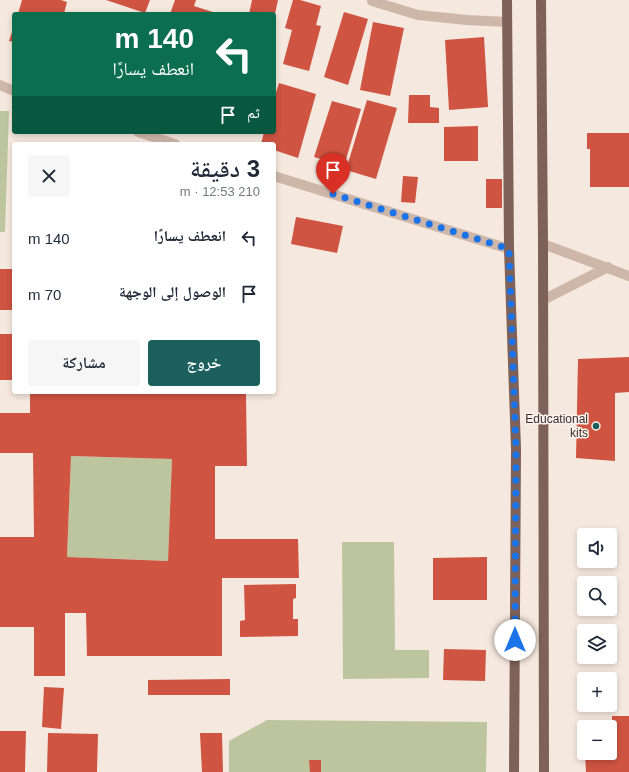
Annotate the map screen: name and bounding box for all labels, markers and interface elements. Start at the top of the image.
text: 140 m [115,23,194,54]
icon: left [208,28,260,80]
text: انعطف يسارًا [112,59,194,79]
icon: arrive [217,104,239,126]
text: ثم [247,104,260,121]
pin [316,153,350,194]
button: close [28,155,70,197]
text: 3 دقيقة [190,155,260,182]
icon: arrive [322,159,344,181]
text: 210 m · 12:53 [180,184,260,199]
text: انعطف يسارًا [154,227,226,244]
icon: left [238,227,260,249]
text: 140 m [28,230,70,247]
text: الوصول إلى الوجهة [119,283,226,300]
icon: arrive [238,283,260,305]
text: 70 m [28,286,61,303]
button: مشاركة [28,340,140,386]
button: خروج [148,340,260,386]
place label: Educational kits [525,412,588,440]
marker: Educational kits [591,421,601,431]
map controls [577,528,617,760]
button: sound [577,528,617,568]
button: search [577,576,617,616]
position arrow [494,619,536,661]
button: layers [577,624,617,664]
button: + [577,672,617,712]
button: − [577,720,617,760]

